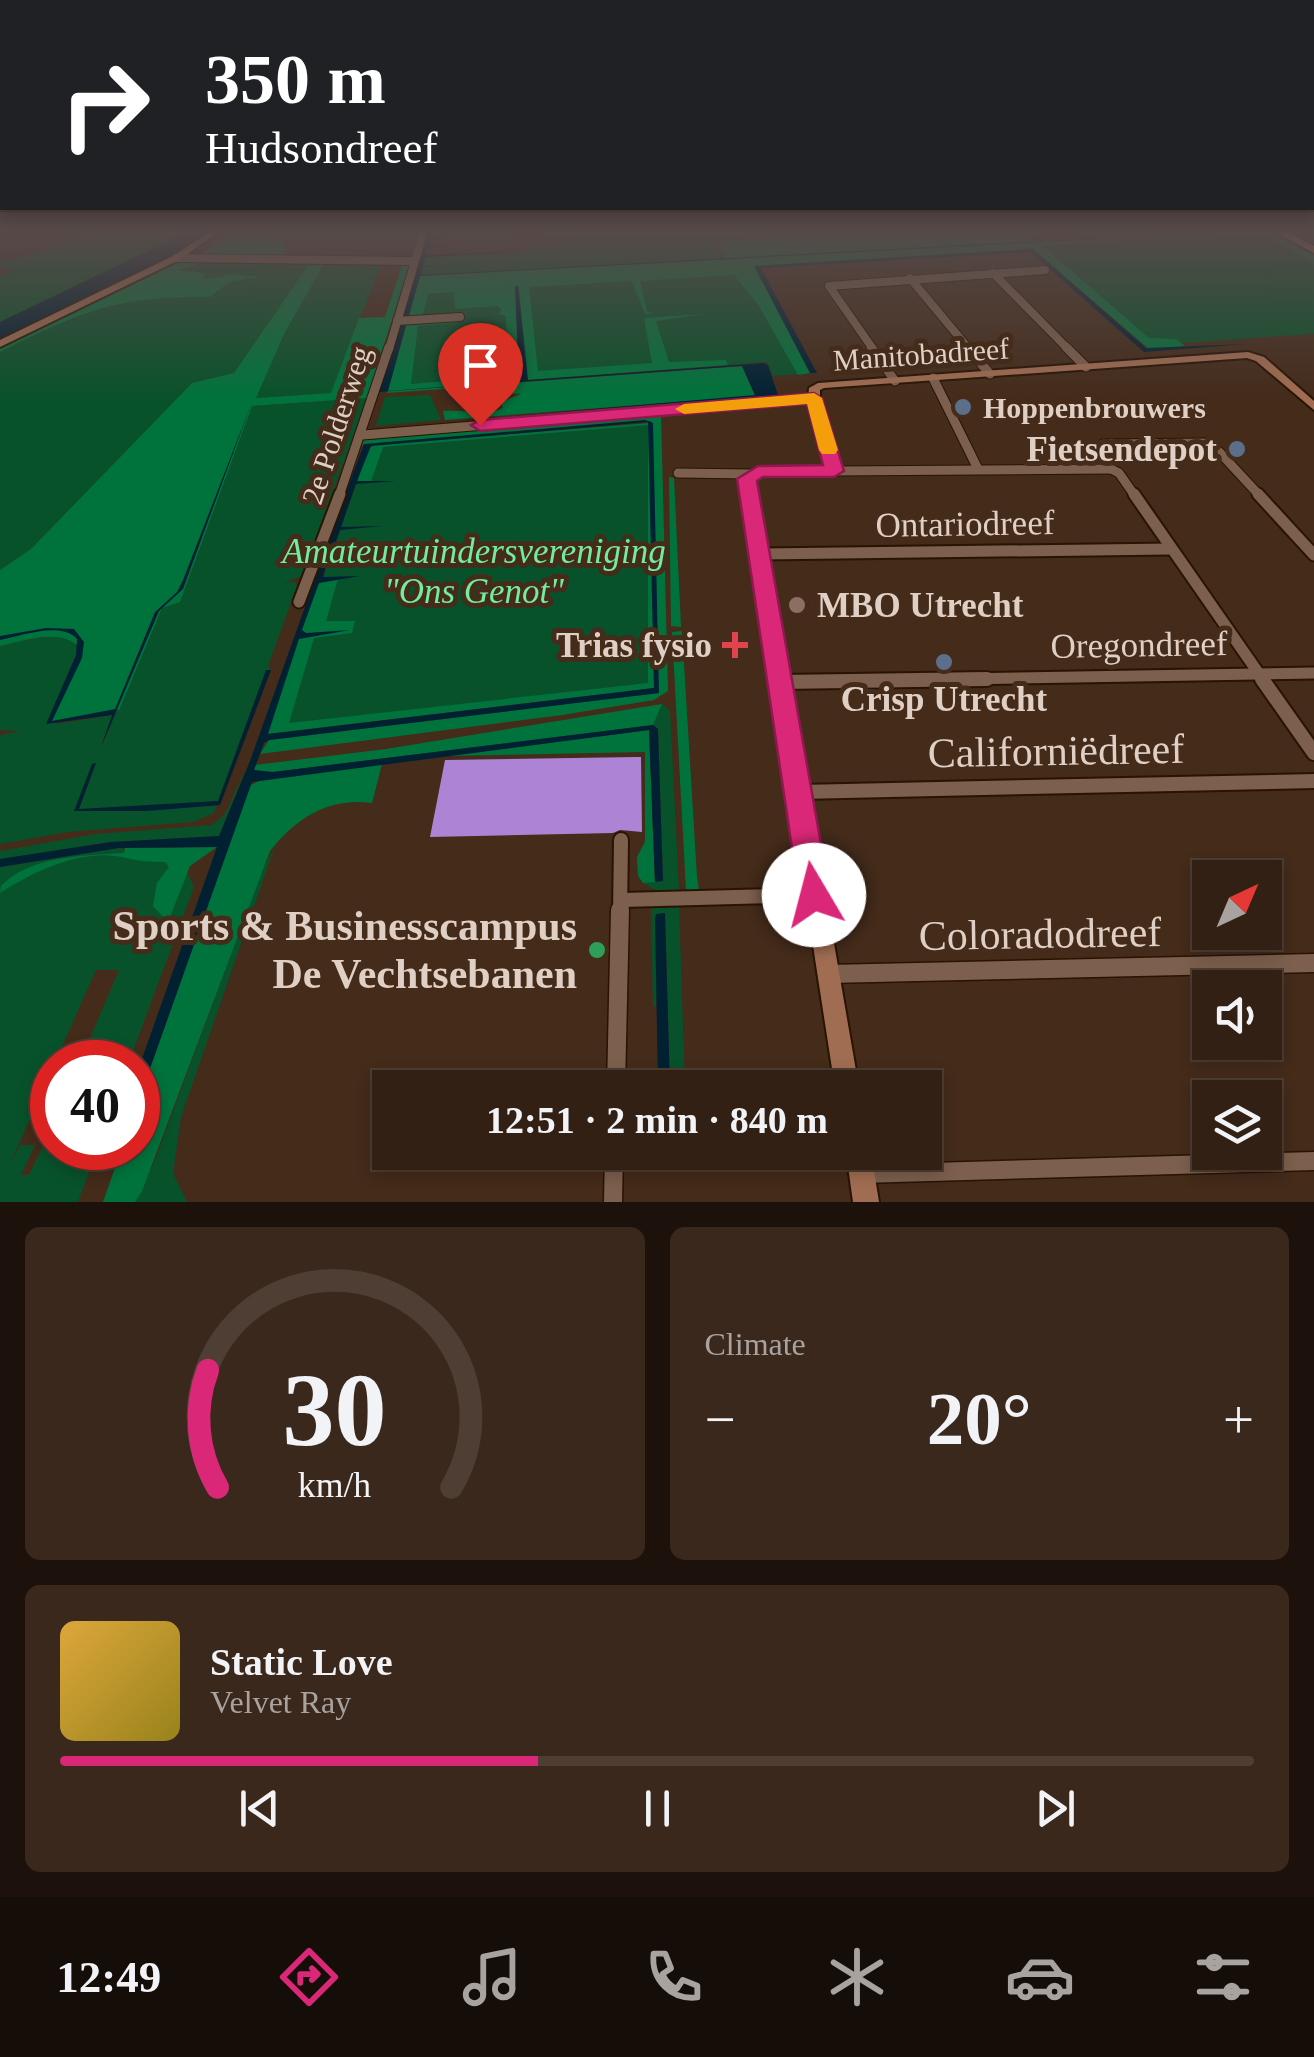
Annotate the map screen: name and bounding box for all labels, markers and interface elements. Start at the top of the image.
icon: right [40,40,170,170]
text: 350 m [205,41,386,118]
text: Hudsondreef [205,123,437,173]
pin [438,323,523,426]
street label: Manitobadreef [832,331,1010,377]
icon: arrive [453,338,508,393]
street label: 2e Polderweg [295,342,377,508]
place label: Hoppenbrouwers [983,391,1206,424]
marker: Hoppenbrouwers [952,396,974,418]
place label: Fietsendepot [1026,430,1217,469]
marker: Fietsendepot [1226,438,1248,460]
street label: Ontariodreef [875,503,1055,545]
park label: Amateurtuindersvereniging "Ons Genot" [280,532,666,611]
place label: MBO Utrecht [817,586,1024,625]
marker: MBO Utrecht [786,594,808,616]
street label: Oregondreef [1050,624,1228,666]
place label: Trias fysio [556,626,712,665]
marker: Trias fysio [722,632,748,658]
marker: Crisp Utrecht [933,651,955,673]
place label: Crisp Utrecht [841,680,1048,719]
street label: Californiëdreef [927,726,1185,776]
position arrow [762,843,866,947]
north arrow [1192,860,1282,950]
map controls [1192,860,1282,1170]
place label: Sports & Businesscampus De Vechtsebanen [113,903,577,997]
street label: Coloradodreef [918,909,1162,959]
marker: Sports & Businesscampus De Vechtsebanen [586,939,608,961]
button: sound [1192,970,1282,1060]
speed limit sign: 40 [30,1040,160,1170]
button: layers [1192,1080,1282,1170]
text: 12:51 · 2 min · 840 m [486,1099,828,1141]
text: Climate [705,1326,806,1362]
text: 30 [283,1352,387,1467]
text: 20° [927,1377,1032,1460]
text: − [705,1389,736,1450]
text: + [1223,1389,1254,1450]
text: km/h [298,1465,372,1505]
text: Static Love [210,1641,393,1683]
text: Velvet Ray [210,1684,351,1720]
icon: previous [232,1781,287,1836]
icon: pause [630,1781,685,1836]
icon: next [1028,1781,1083,1836]
icon: directions [274,1942,344,2012]
icon: music [457,1942,527,2012]
icon: phone [639,1942,709,2012]
icon: climate [822,1942,892,2012]
icon: car [1005,1942,1075,2012]
icon: filters [1188,1942,1258,2012]
text: 12:49 [56,1952,161,2002]

